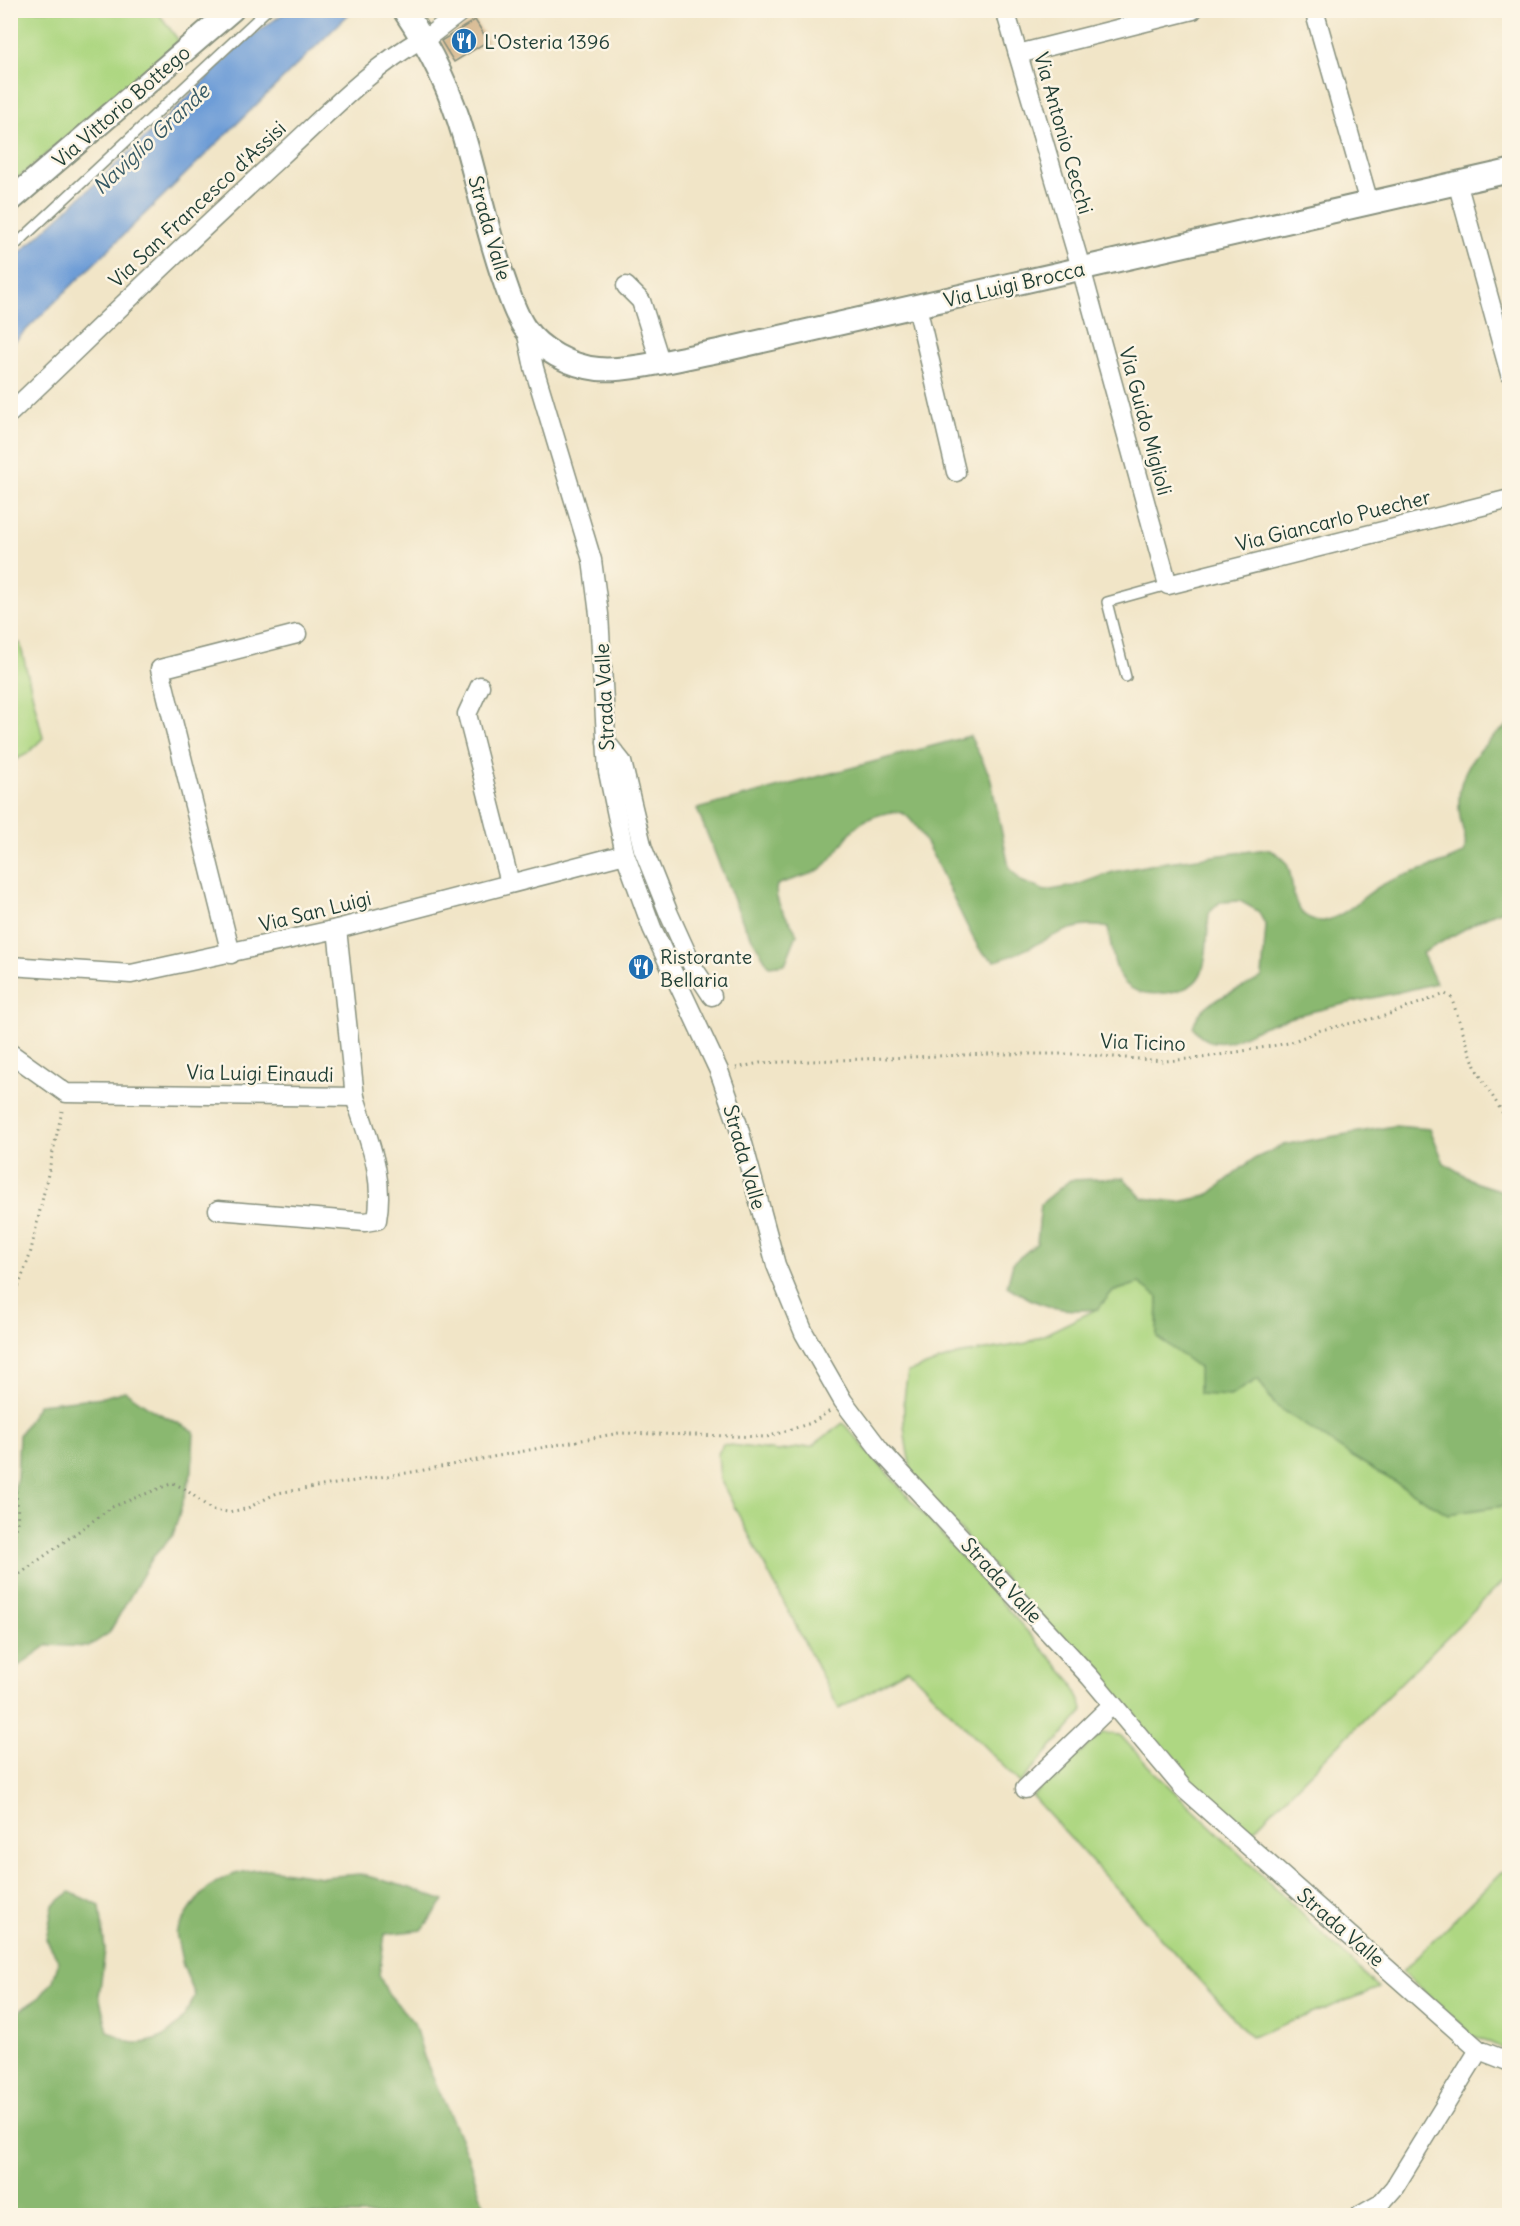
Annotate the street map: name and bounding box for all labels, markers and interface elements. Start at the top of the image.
restaurant icon: L'Osteria 1396 [449,26,479,56]
place label: L'Osteria 1396 [484,29,610,54]
street label: Via Vittorio Bottego [47,39,195,173]
street label: Via Antonio Cecchi [1029,49,1099,217]
water label: Naviglio Grande [87,77,216,200]
street label: Via San Francesco d'Assisi [103,115,291,293]
street label: Strada Valle [463,173,517,283]
street label: Via Luigi Brocca [941,256,1087,312]
street label: Via Guido Miglioli [1114,344,1178,498]
street label: Via Giancarlo Puecher [1233,484,1433,556]
street label: Strada Valle [589,643,619,751]
street label: Via San Luigi [256,885,374,937]
place label: Ristorante Bellaria [660,944,752,992]
restaurant icon: Ristorante Bellaria [626,952,656,982]
street label: Via Ticino [1100,1028,1186,1056]
street label: Via Luigi Einaudi [186,1059,334,1087]
street label: Strada Valle [718,1102,772,1212]
street label: Strada Valle [956,1532,1048,1628]
street label: Strada Valle [1292,1882,1390,1972]

